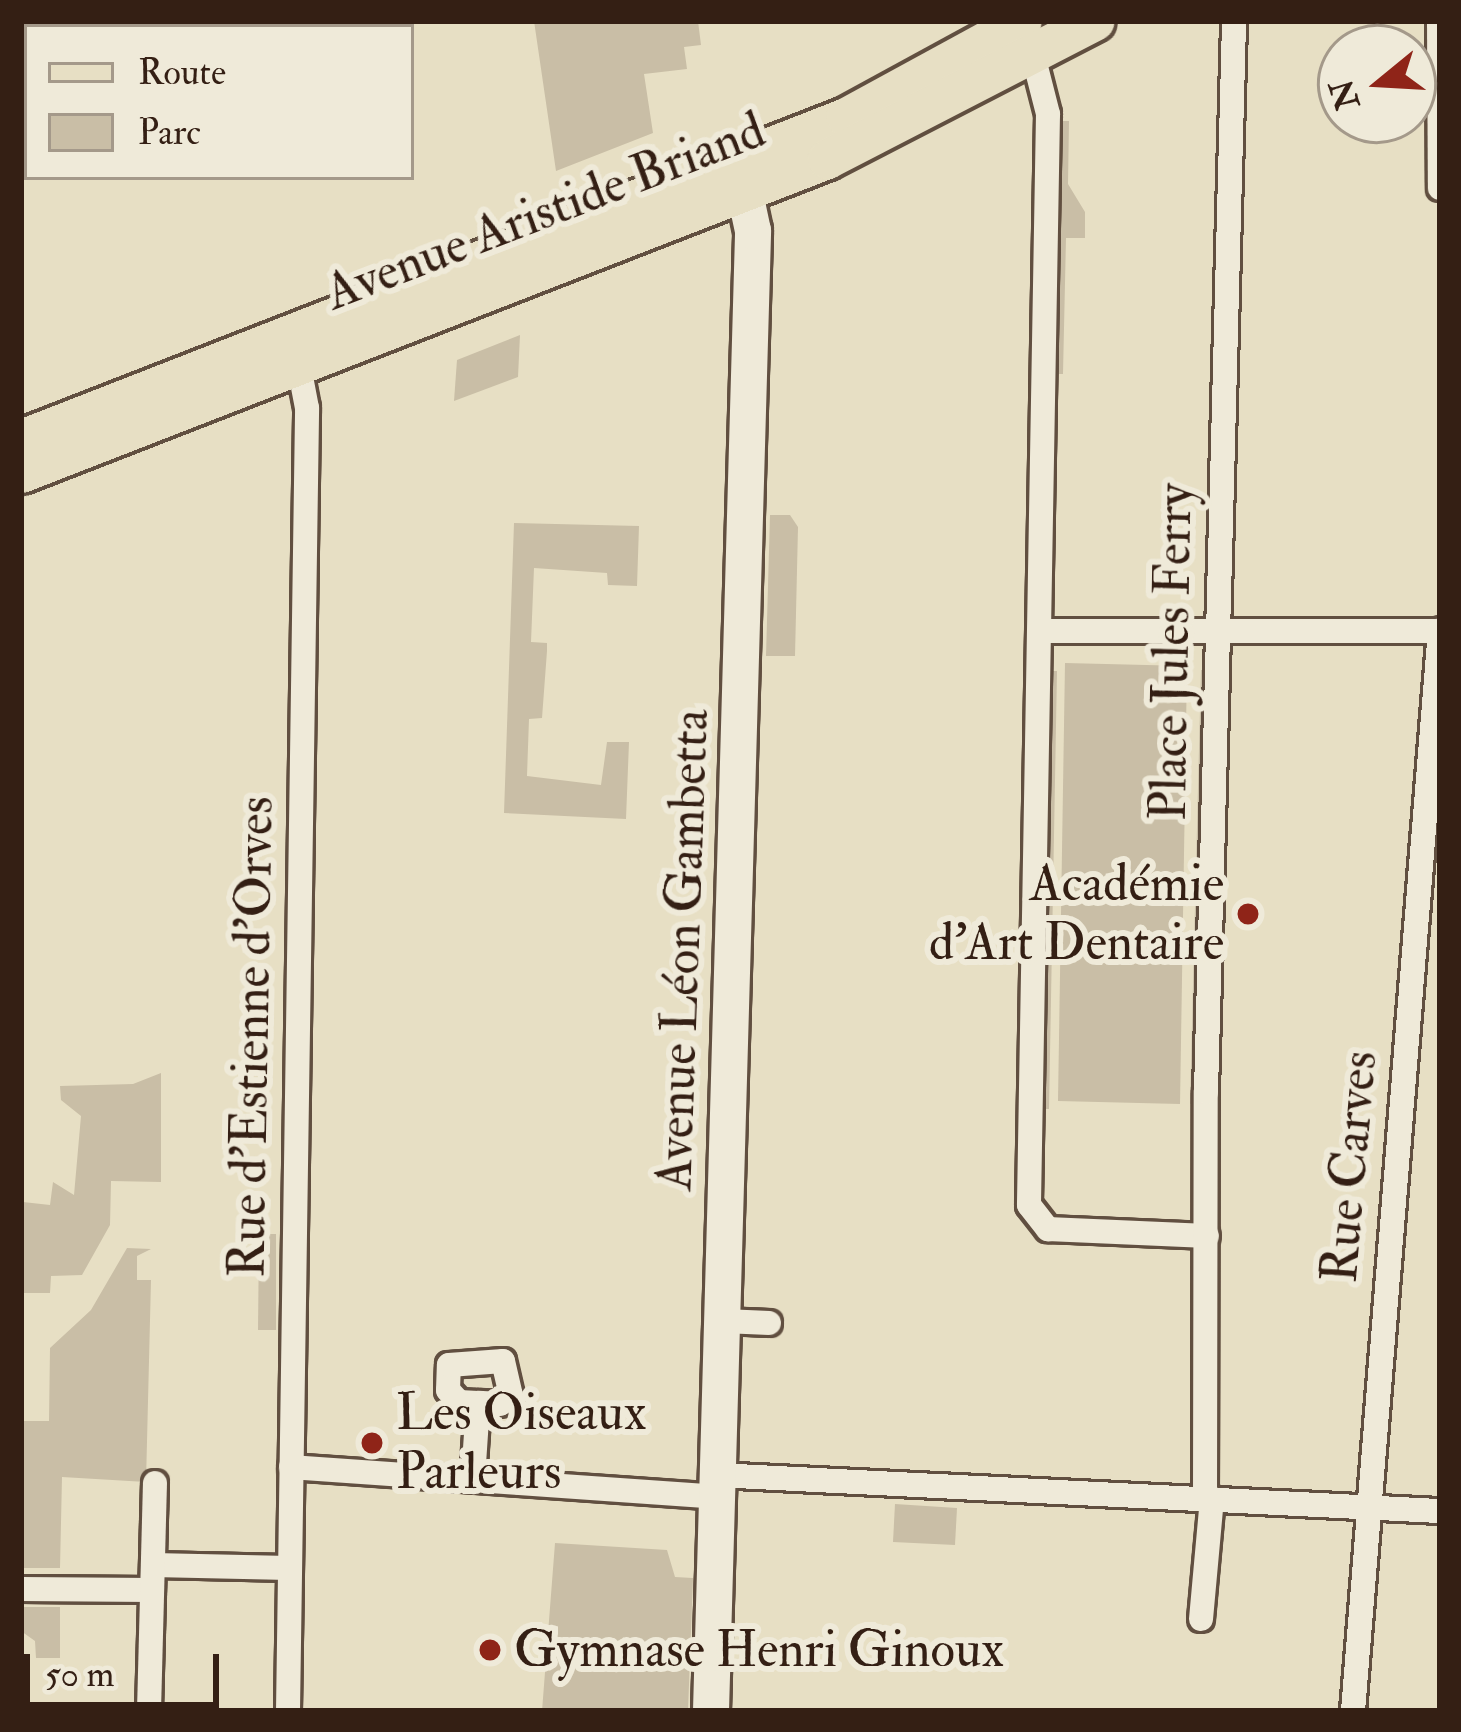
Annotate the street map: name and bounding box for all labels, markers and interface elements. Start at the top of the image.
legend [24,24,414,180]
north arrow [1317,24,1437,144]
text: Route [138,50,226,95]
text: N [1321,74,1369,115]
street label: Avenue Aristide Briand [317,100,773,324]
text: Parc [138,110,201,155]
street label: Place Jules Ferry [1138,483,1206,821]
street label: Avenue Léon Gambetta [644,708,722,1192]
street label: Rue d'Estienne d'Orves [217,796,287,1278]
place label: Académie d'Art Dentaire [929,854,1224,974]
marker: Académie d'Art Dentaire [1235,901,1261,927]
street label: Rue Carves [1309,1049,1391,1285]
place label: Les Oiseaux Parleurs [396,1383,646,1503]
marker: Les Oiseaux Parleurs [359,1430,385,1456]
place label: Gymnase Henri Ginoux [514,1619,1004,1681]
scale bar [30,1630,225,1704]
marker: Gymnase Henri Ginoux [477,1637,503,1663]
text: 50 m [45,1652,114,1697]

